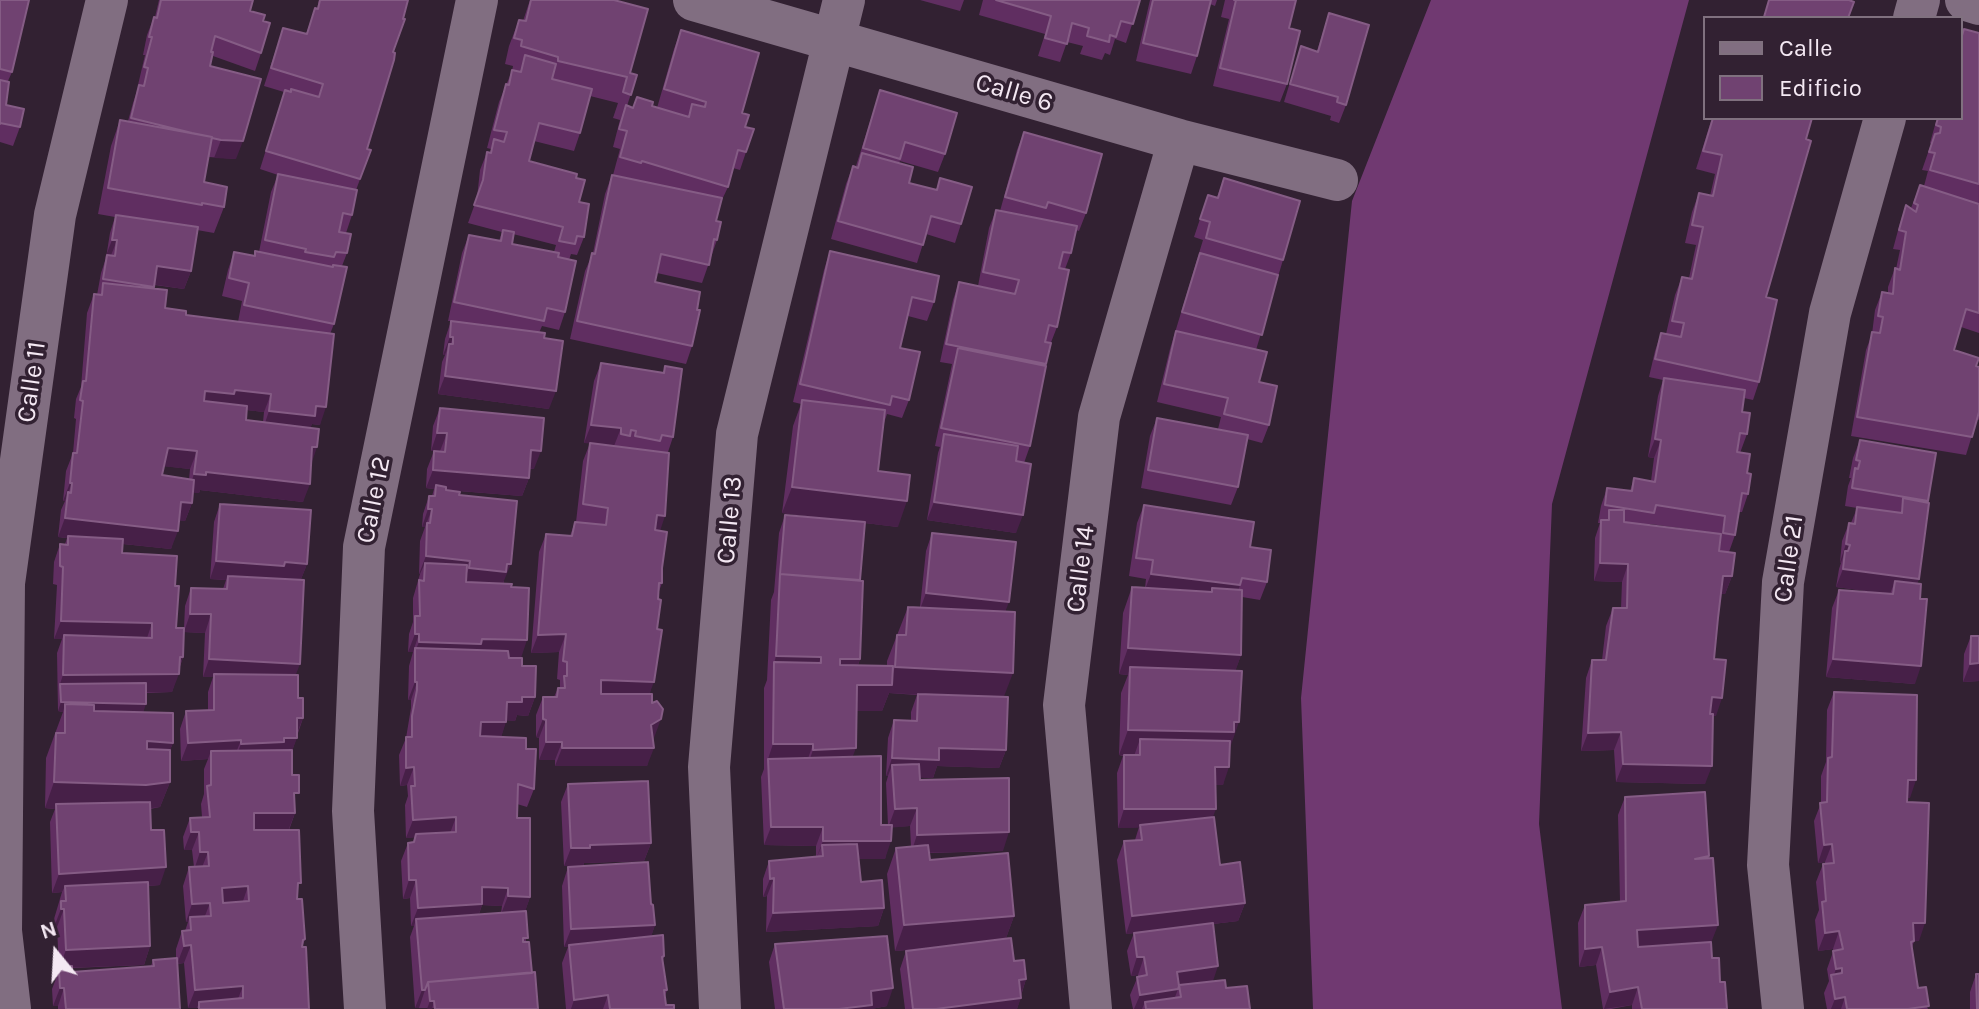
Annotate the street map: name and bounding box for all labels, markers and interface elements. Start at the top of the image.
legend [1703,16,1963,120]
text: Calle [1779,34,1833,62]
street label: Calle 6 [972,67,1056,119]
text: Edificio [1779,74,1862,102]
street label: Calle 11 [11,339,53,425]
street label: Calle 12 [350,454,398,546]
street label: Calle 13 [711,475,749,565]
street label: Calle 21 [1767,513,1811,605]
street label: Calle 14 [1060,524,1102,614]
north arrow [16,913,96,993]
text: N [37,915,60,945]

